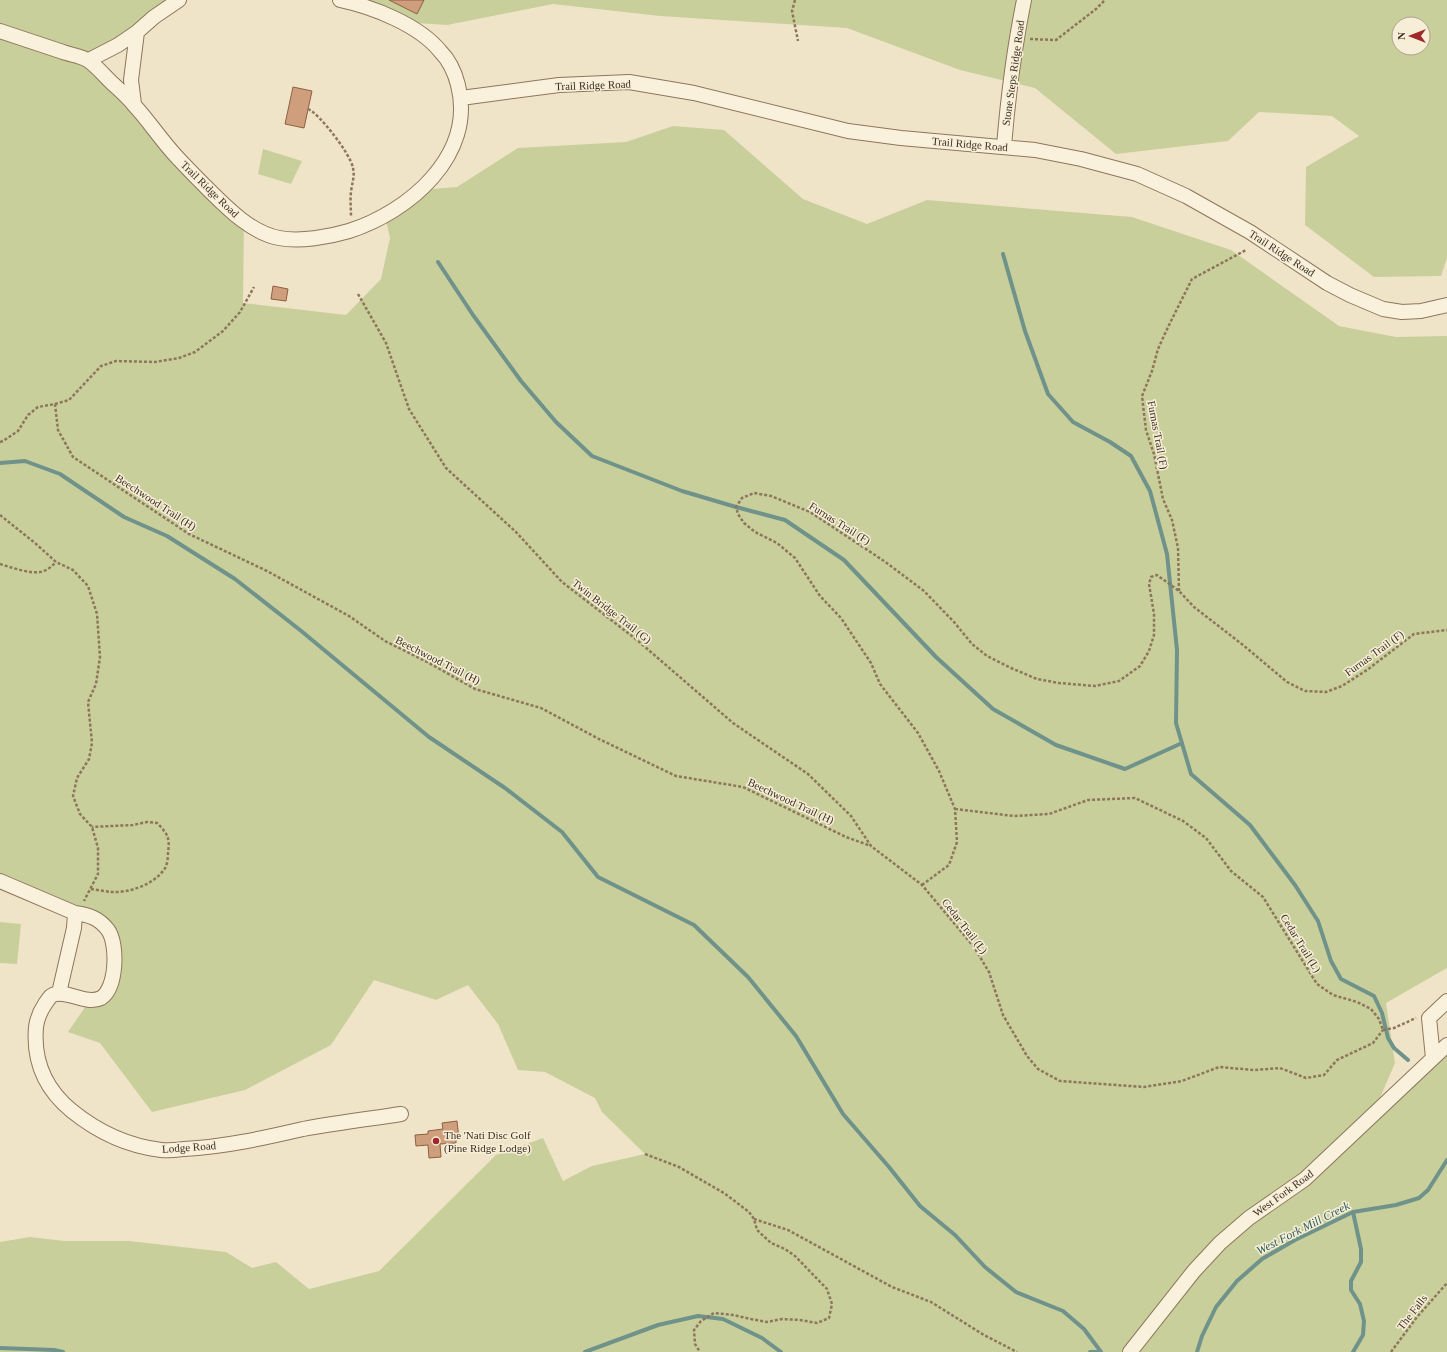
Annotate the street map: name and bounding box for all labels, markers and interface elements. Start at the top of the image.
north arrow [1391,16,1431,56]
street label: Stone Steps Ridge Road [1000,19,1026,127]
text: N [1395,32,1407,40]
street label: Trail Ridge Road [555,78,632,92]
street label: Trail Ridge Road [932,135,1009,153]
street label: Trail Ridge Road [178,158,242,220]
street label: Trail Ridge Road [1247,227,1318,279]
street label: Furnas Trail (F) [1144,400,1171,471]
street label: Beechwood Trail (H) [113,472,199,534]
street label: Furnas Trail (F) [807,499,873,548]
street label: Twin Bridge Trail (G) [570,577,654,646]
street label: Furnas Trail (F) [1342,627,1407,679]
street label: Beechwood Trail (H) [393,633,483,688]
street label: Beechwood Trail (H) [746,776,836,827]
street label: Cedar Trail (L) [939,896,990,957]
street label: Cedar Trail (L) [1277,912,1324,975]
place label: The 'Nati Disc Golf (Pine Ridge Lodge) [444,1129,531,1155]
marker: The 'Nati Disc Golf (Pine Ridge Lodge) [431,1136,441,1146]
street label: Lodge Road [162,1139,217,1155]
street label: West Fork Road [1251,1167,1316,1219]
water label: West Fork Mill Creek [1254,1198,1353,1258]
street label: The Falls [1395,1292,1429,1332]

